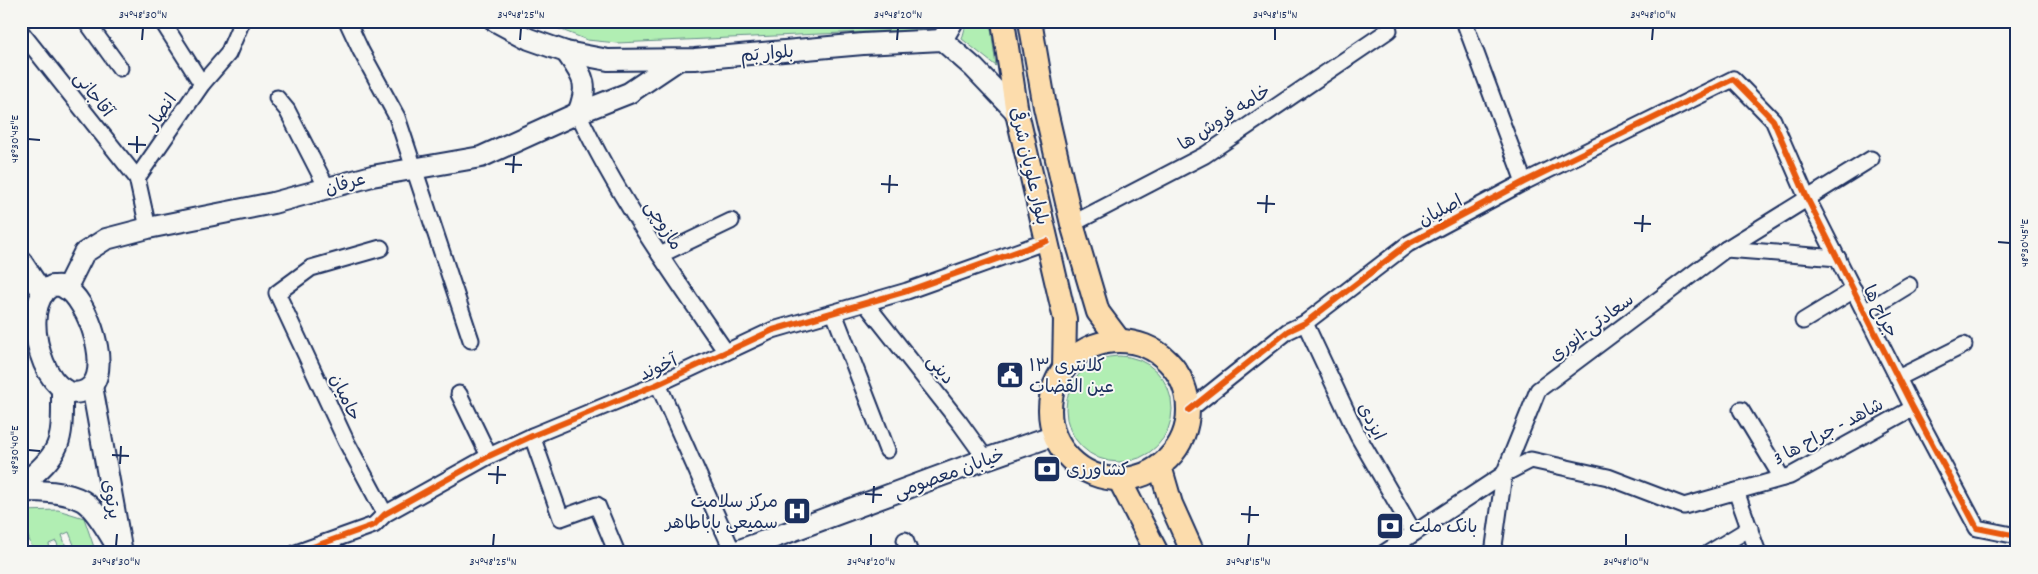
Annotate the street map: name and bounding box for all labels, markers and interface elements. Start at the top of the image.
text: 34°48'30"N [119,7,167,24]
text: 34°48'25"N [497,7,545,24]
text: 34°48'20"N [874,7,922,24]
text: 34°48'15"N [1253,7,1297,24]
text: 34°48'10"N [1630,7,1676,24]
street label: بلوار بَم [739,41,795,70]
street label: آقاجانی [66,67,119,125]
street label: خامه فروش ها [1174,80,1276,158]
street label: انصار [141,89,184,137]
street label: بلوار علویان شرقی [1002,105,1055,228]
text: 48°30'45"E [7,114,24,163]
street label: عرفان [323,168,369,203]
street label: اصلیان [1414,190,1468,234]
street label: مازوچی [637,197,687,256]
text: 48°30'45"E [2017,218,2034,267]
street label: جراح ها [1855,282,1903,343]
street label: سعادتی-انوری [1545,289,1640,369]
street label: آخوند [636,349,683,389]
street label: دینی [919,350,959,391]
place label: کلانتری ۱۳ عین القضات [1029,355,1114,401]
public building icon: کلانتری ۱۳ عین القضات [995,360,1025,390]
street label: حامیان [322,370,366,426]
street label: شاهد - جراح ها 3 [1769,394,1889,473]
street label: ایزدی [1350,399,1390,445]
text: 48°30'40"E [7,425,24,475]
street label: خیابان معصومی [891,444,1009,507]
bank icon: کشاورزی [1032,454,1062,484]
place label: کشاورزی [1066,459,1129,484]
street label: پرتوی [94,478,125,521]
place label: مرکز سلامت سمیعی باباطاهر [663,491,778,537]
hospital icon: مرکز سلامت سمیعی باباطاهر [782,496,812,526]
bank icon: بانک ملت [1375,511,1405,541]
place label: بانک ملت [1409,516,1478,541]
text: 34°48'30"N [92,554,140,571]
text: 34°48'25"N [469,554,517,571]
text: 34°48'20"N [847,554,895,571]
text: 34°48'15"N [1226,554,1270,571]
text: 34°48'10"N [1603,554,1649,571]

